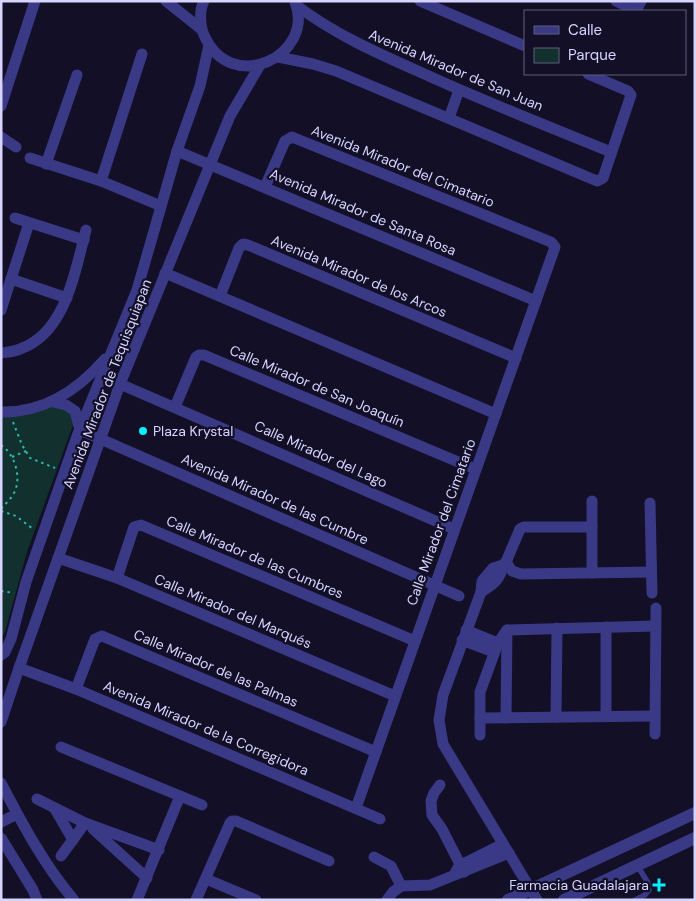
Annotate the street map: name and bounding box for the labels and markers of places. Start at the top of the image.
place label: Plaza Krystal [153,422,233,440]
marker: Plaza Krystal [137,425,149,437]
place label: Farmacia Guadalajara [509,876,649,894]
marker: Farmacia Guadalajara [653,879,665,891]

